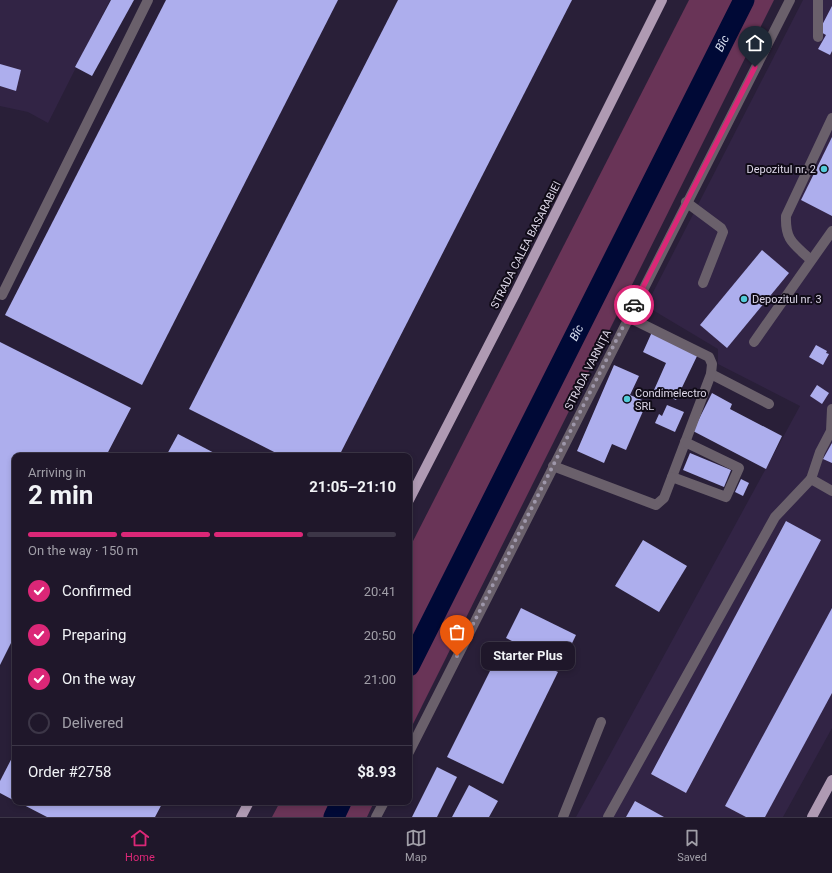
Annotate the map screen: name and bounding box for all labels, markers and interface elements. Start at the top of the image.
pin [738,26,772,67]
icon: home [744,32,766,54]
water label: Bîc [712,33,732,54]
place label: Depozitul nr. 2 [746,163,816,176]
marker: Depozitul nr. 2 [819,164,829,174]
street label: STRADA CALEA BASARABIEI [488,179,564,311]
courier [614,285,654,325]
place label: Depozitul nr. 3 [752,293,822,306]
icon: car [623,294,645,316]
marker: Depozitul nr. 3 [739,294,749,304]
water label: Bîc [567,322,587,343]
street label: STRADA VARNIȚA [562,327,614,412]
place label: Condimelectro SRL [635,387,707,413]
marker: Condimelectro SRL [622,394,632,404]
text: Arriving in [28,465,86,480]
text: 21:05–21:10 [309,478,396,496]
text: 2 min [28,480,93,510]
text: On the way · 150 m [28,543,138,558]
icon: check [28,580,50,602]
text: Confirmed [62,582,132,600]
text: 20:41 [364,584,396,599]
pin [440,615,474,656]
icon: bag [446,621,468,643]
icon: check [28,624,50,646]
text: Preparing [62,626,126,644]
text: 20:50 [364,628,396,643]
callout: Starter Plus [481,642,575,670]
text: Starter Plus [493,648,563,663]
icon: check [28,668,50,690]
text: On the way [62,670,136,688]
text: 21:00 [364,672,396,687]
text: Delivered [62,714,124,732]
text: Order #2758 [28,763,111,781]
text: $8.93 [357,763,396,781]
tab: Home [125,827,155,864]
tab: Map [405,827,427,864]
tab: Saved [677,827,707,864]

